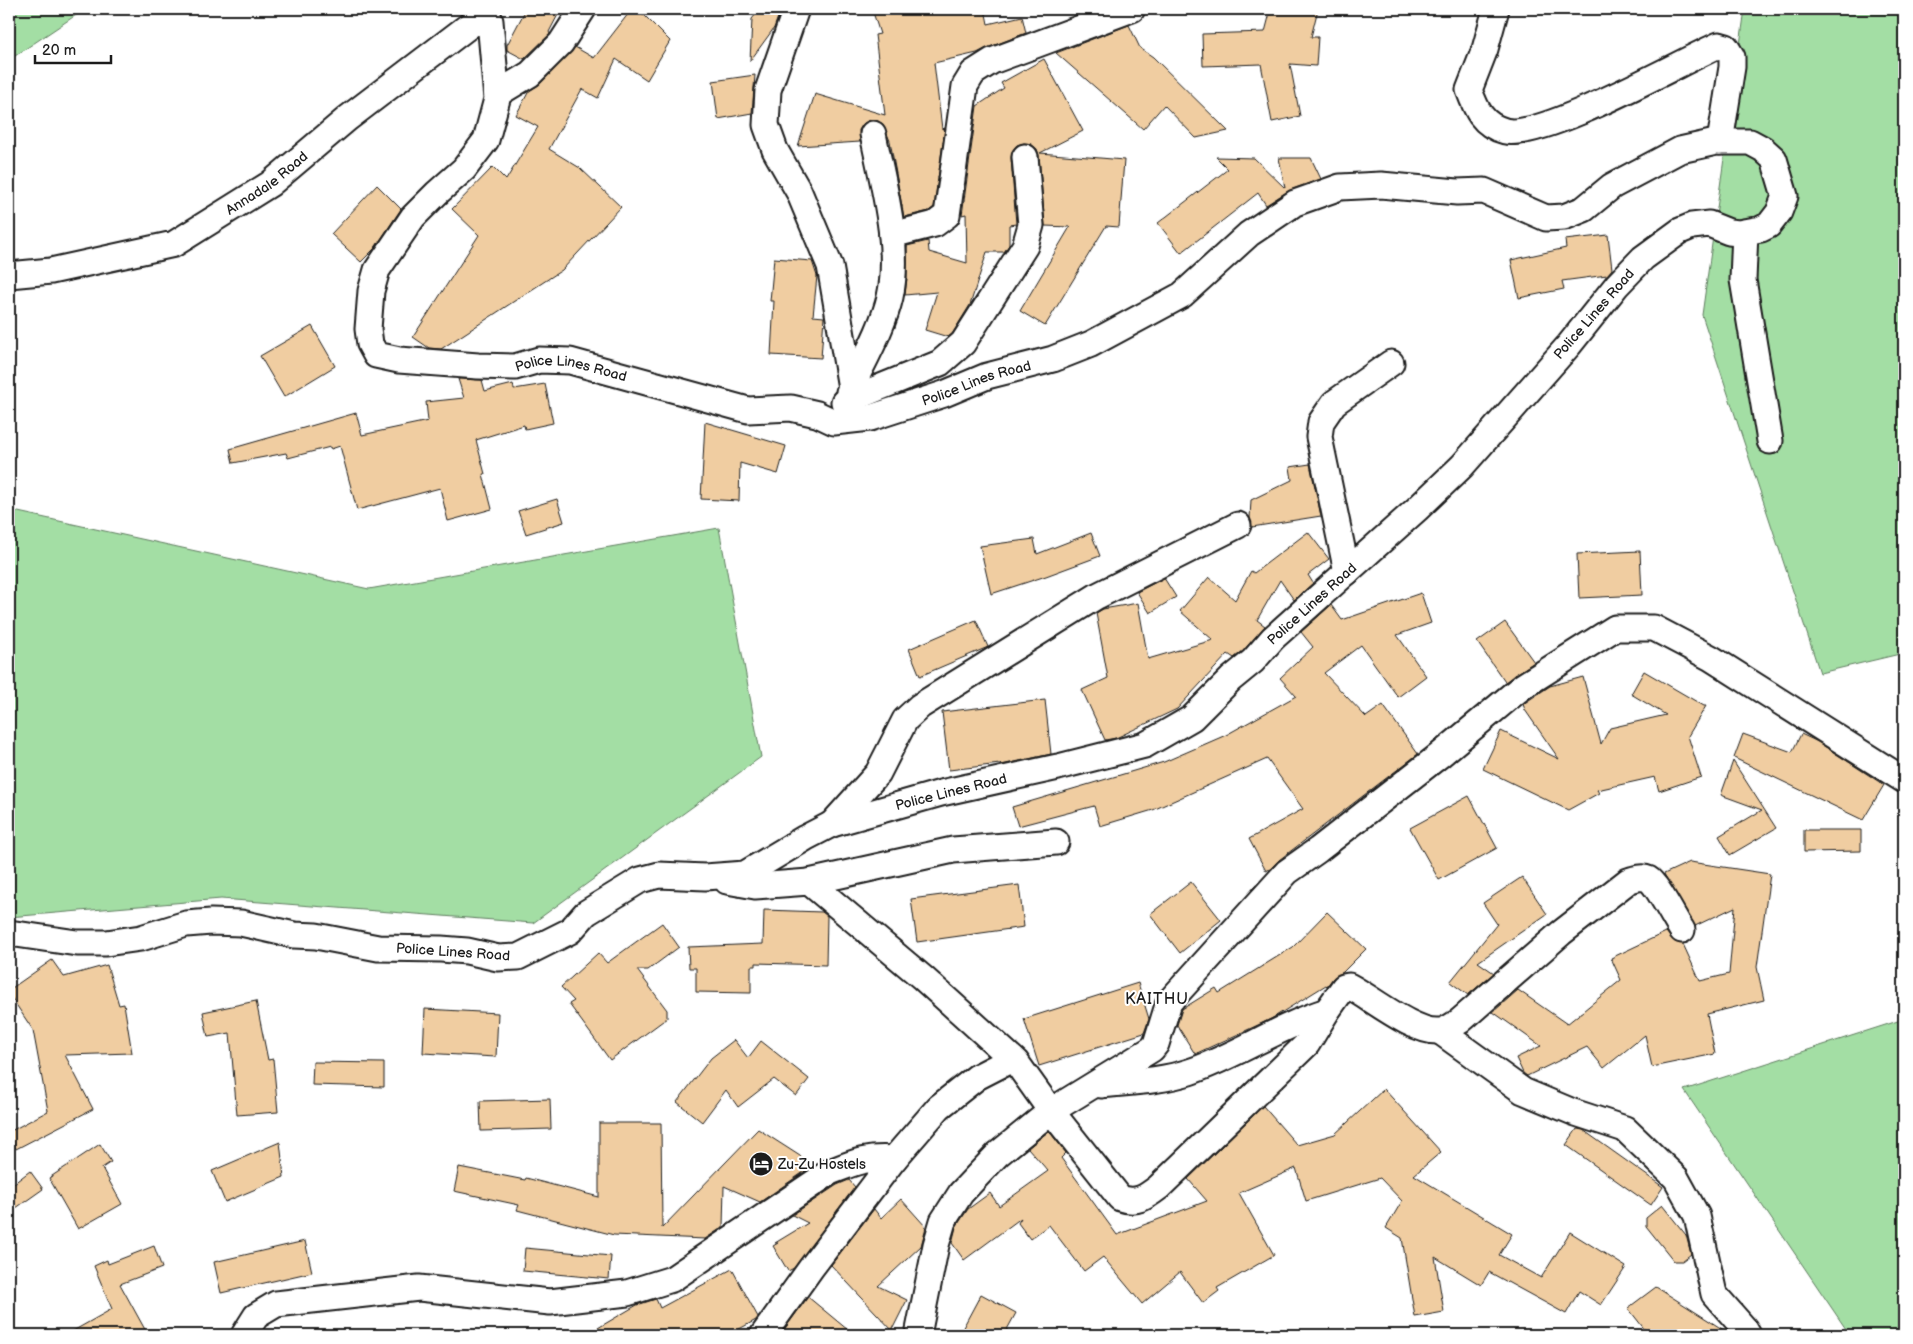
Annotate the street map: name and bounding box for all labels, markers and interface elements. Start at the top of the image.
scale bar [35,32,111,64]
text: 20 m [42,41,76,60]
street label: Annadale Road [222,148,311,218]
street label: Police Lines Road [1550,265,1638,363]
street label: Police Lines Road [513,351,629,385]
street label: Police Lines Road [920,357,1033,409]
street label: Police Lines Road [1264,559,1360,649]
street label: Police Lines Road [894,770,1008,814]
street label: Police Lines Road [395,940,511,964]
district label: KAITHU [1125,990,1189,1009]
hotel icon: Zu-Zu Hostels [748,1151,774,1177]
place label: Zu-Zu Hostels [777,1156,866,1173]

